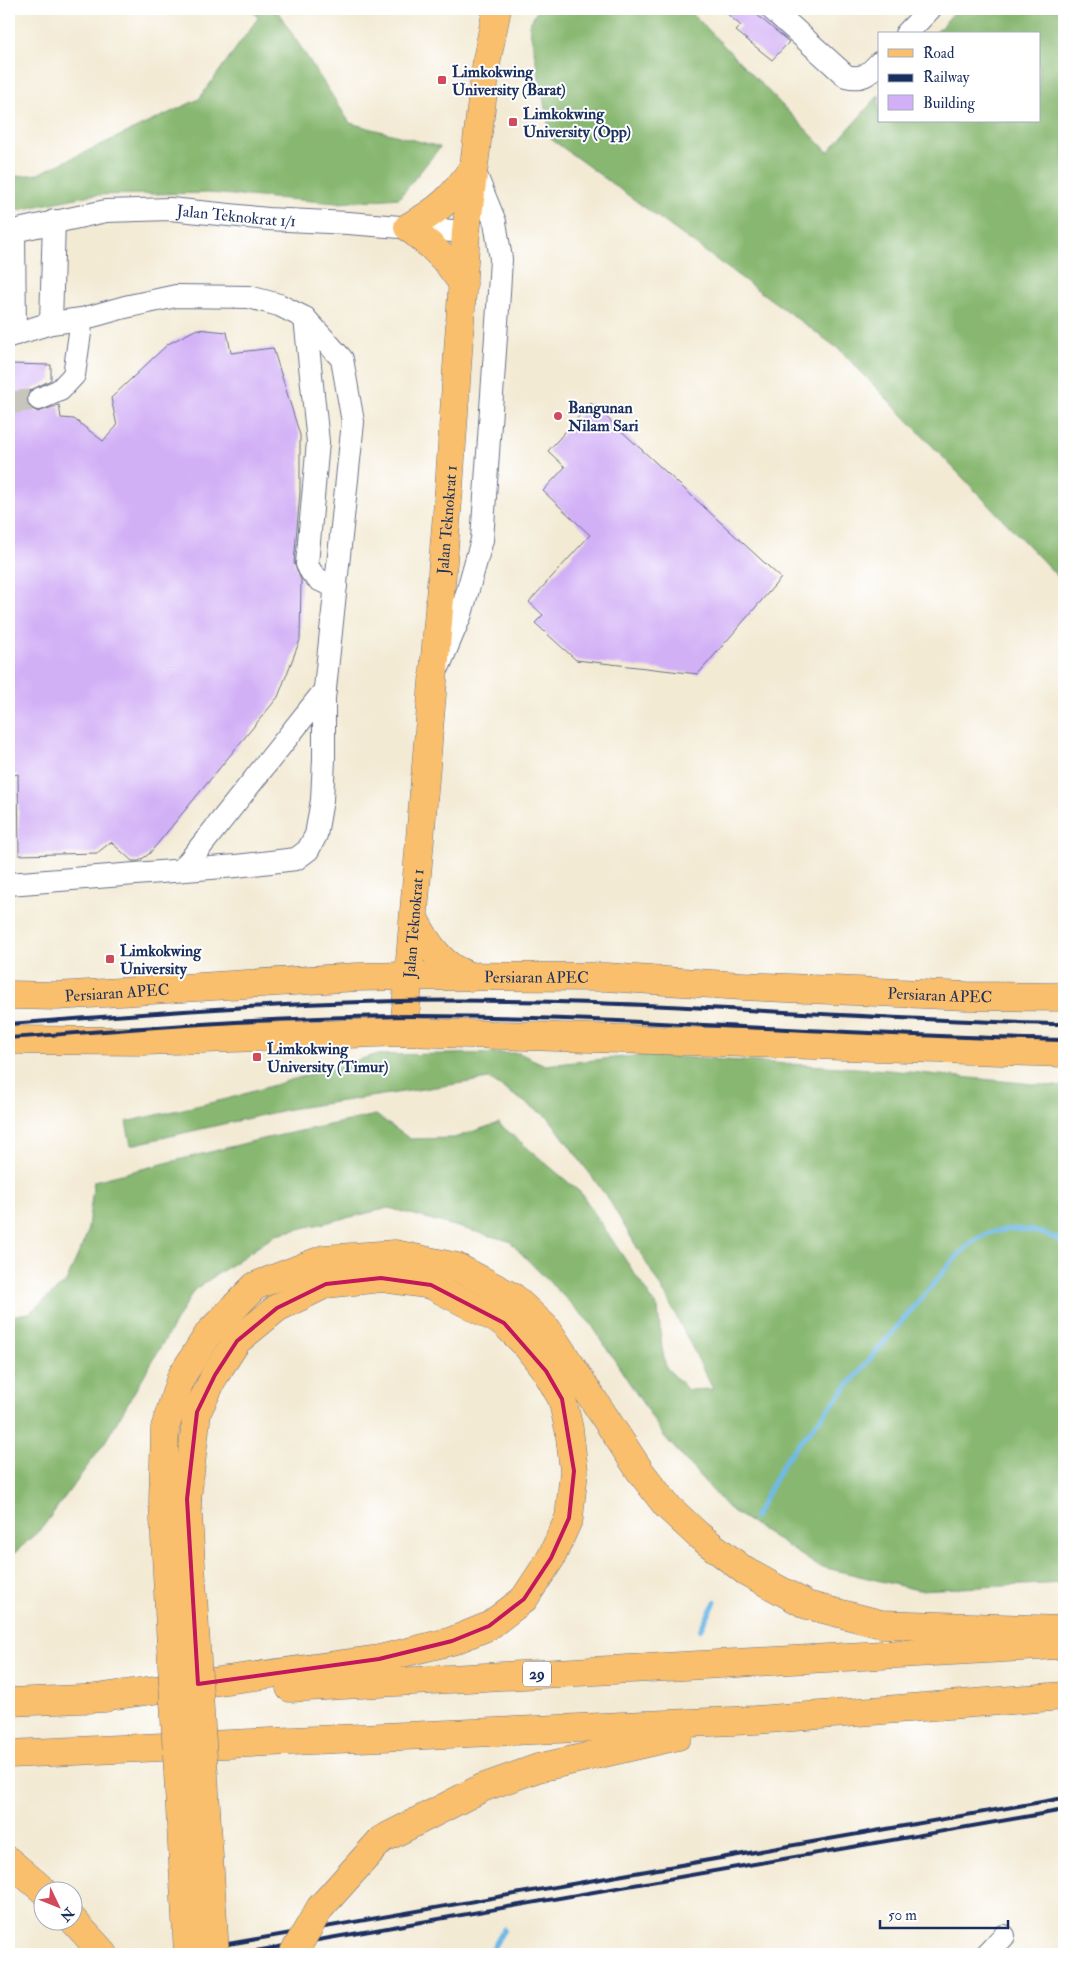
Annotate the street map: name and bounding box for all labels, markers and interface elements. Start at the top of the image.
legend [878,32,1040,122]
text: Road [923,44,955,63]
place label: Limkokwing University (Barat) [452,62,566,101]
text: Railway [923,68,970,87]
marker: Limkokwing University (Barat) [436,74,448,86]
text: Building [923,94,975,113]
place label: Limkokwing University (Opp) [523,104,631,143]
marker: Limkokwing University (Opp) [507,116,519,128]
street label: Jalan Teknokrat 1/1 [175,201,296,231]
place label: Bangunan Nilam Sari [567,398,639,436]
marker: Bangunan Nilam Sari [552,410,564,422]
street label: Jalan Teknokrat 1 [433,465,462,576]
street label: Jalan Teknokrat 1 [399,868,428,980]
place label: Limkokwing University [120,941,202,980]
marker: Limkokwing University [104,953,116,965]
street label: Persiaran APEC [484,967,589,988]
street label: Persiaran APEC [64,980,170,1007]
street label: Persiaran APEC [887,983,992,1007]
place label: Limkokwing University (Timur) [267,1039,388,1078]
marker: Limkokwing University (Timur) [251,1051,263,1063]
road number: 29 [523,1662,551,1686]
north arrow [32,1880,82,1930]
scale bar [880,1898,1008,1930]
text: N [56,1903,78,1925]
text: 50 m [888,1906,917,1925]

